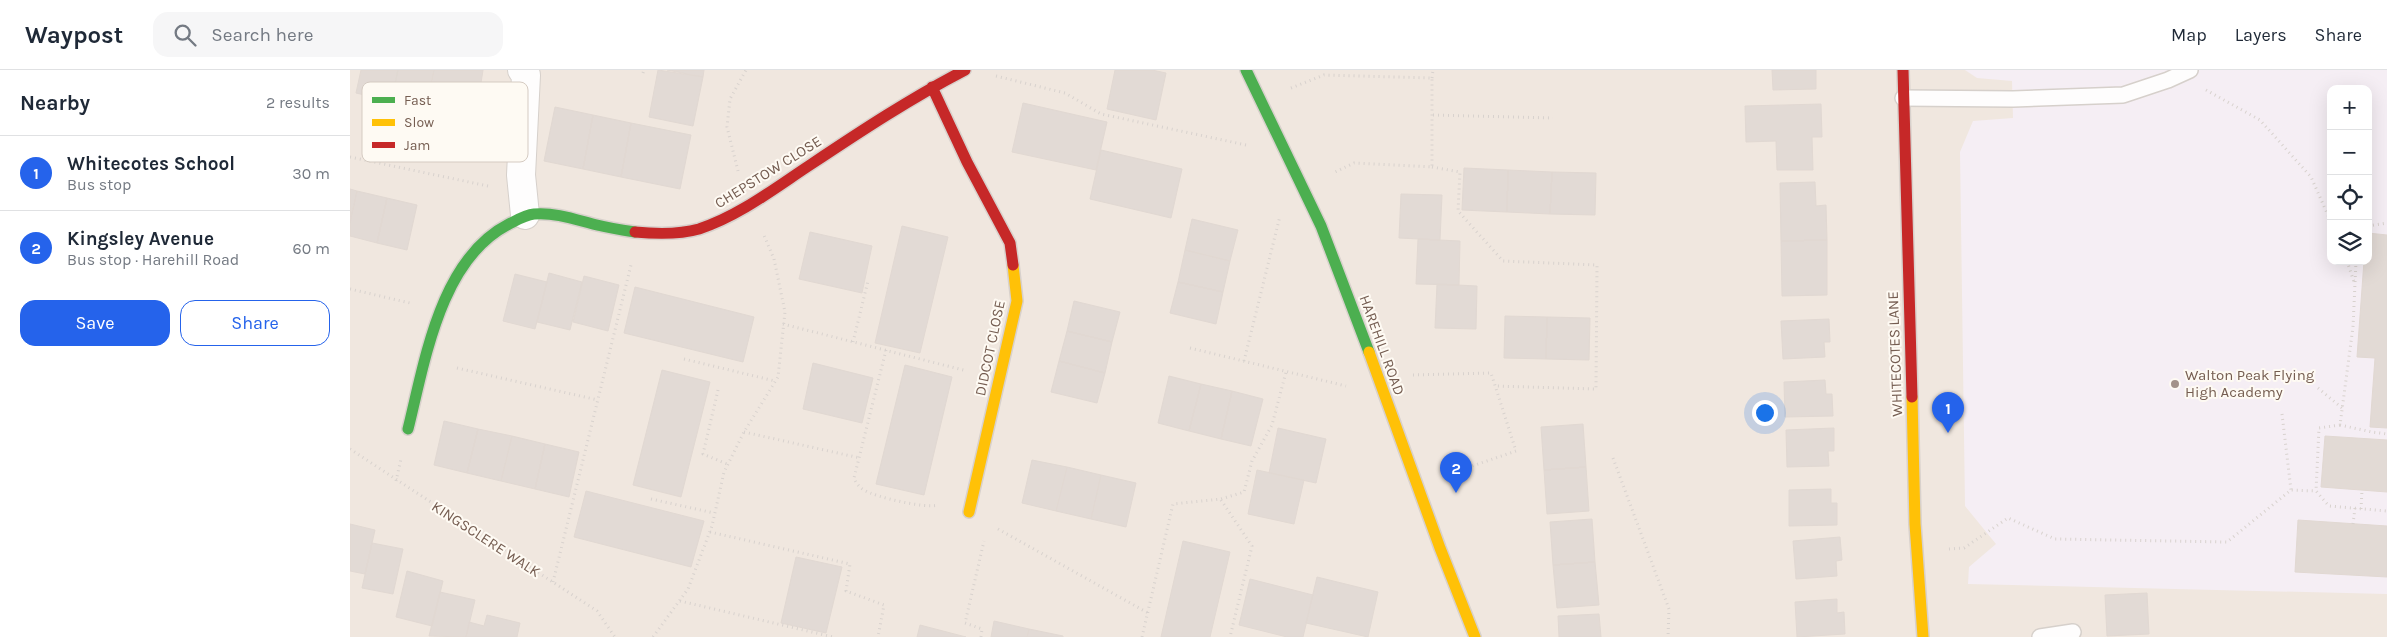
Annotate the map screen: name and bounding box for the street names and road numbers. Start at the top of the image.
street label: CHEPSTOW CLOSE [711,132,825,212]
street label: WHITECOTES LANE [1884,291,1906,417]
street label: HAREHILL ROAD [1356,292,1408,398]
street label: DIDCOT CLOSE [971,299,1009,397]
street label: KINGSCLERE WALK [428,497,544,581]

